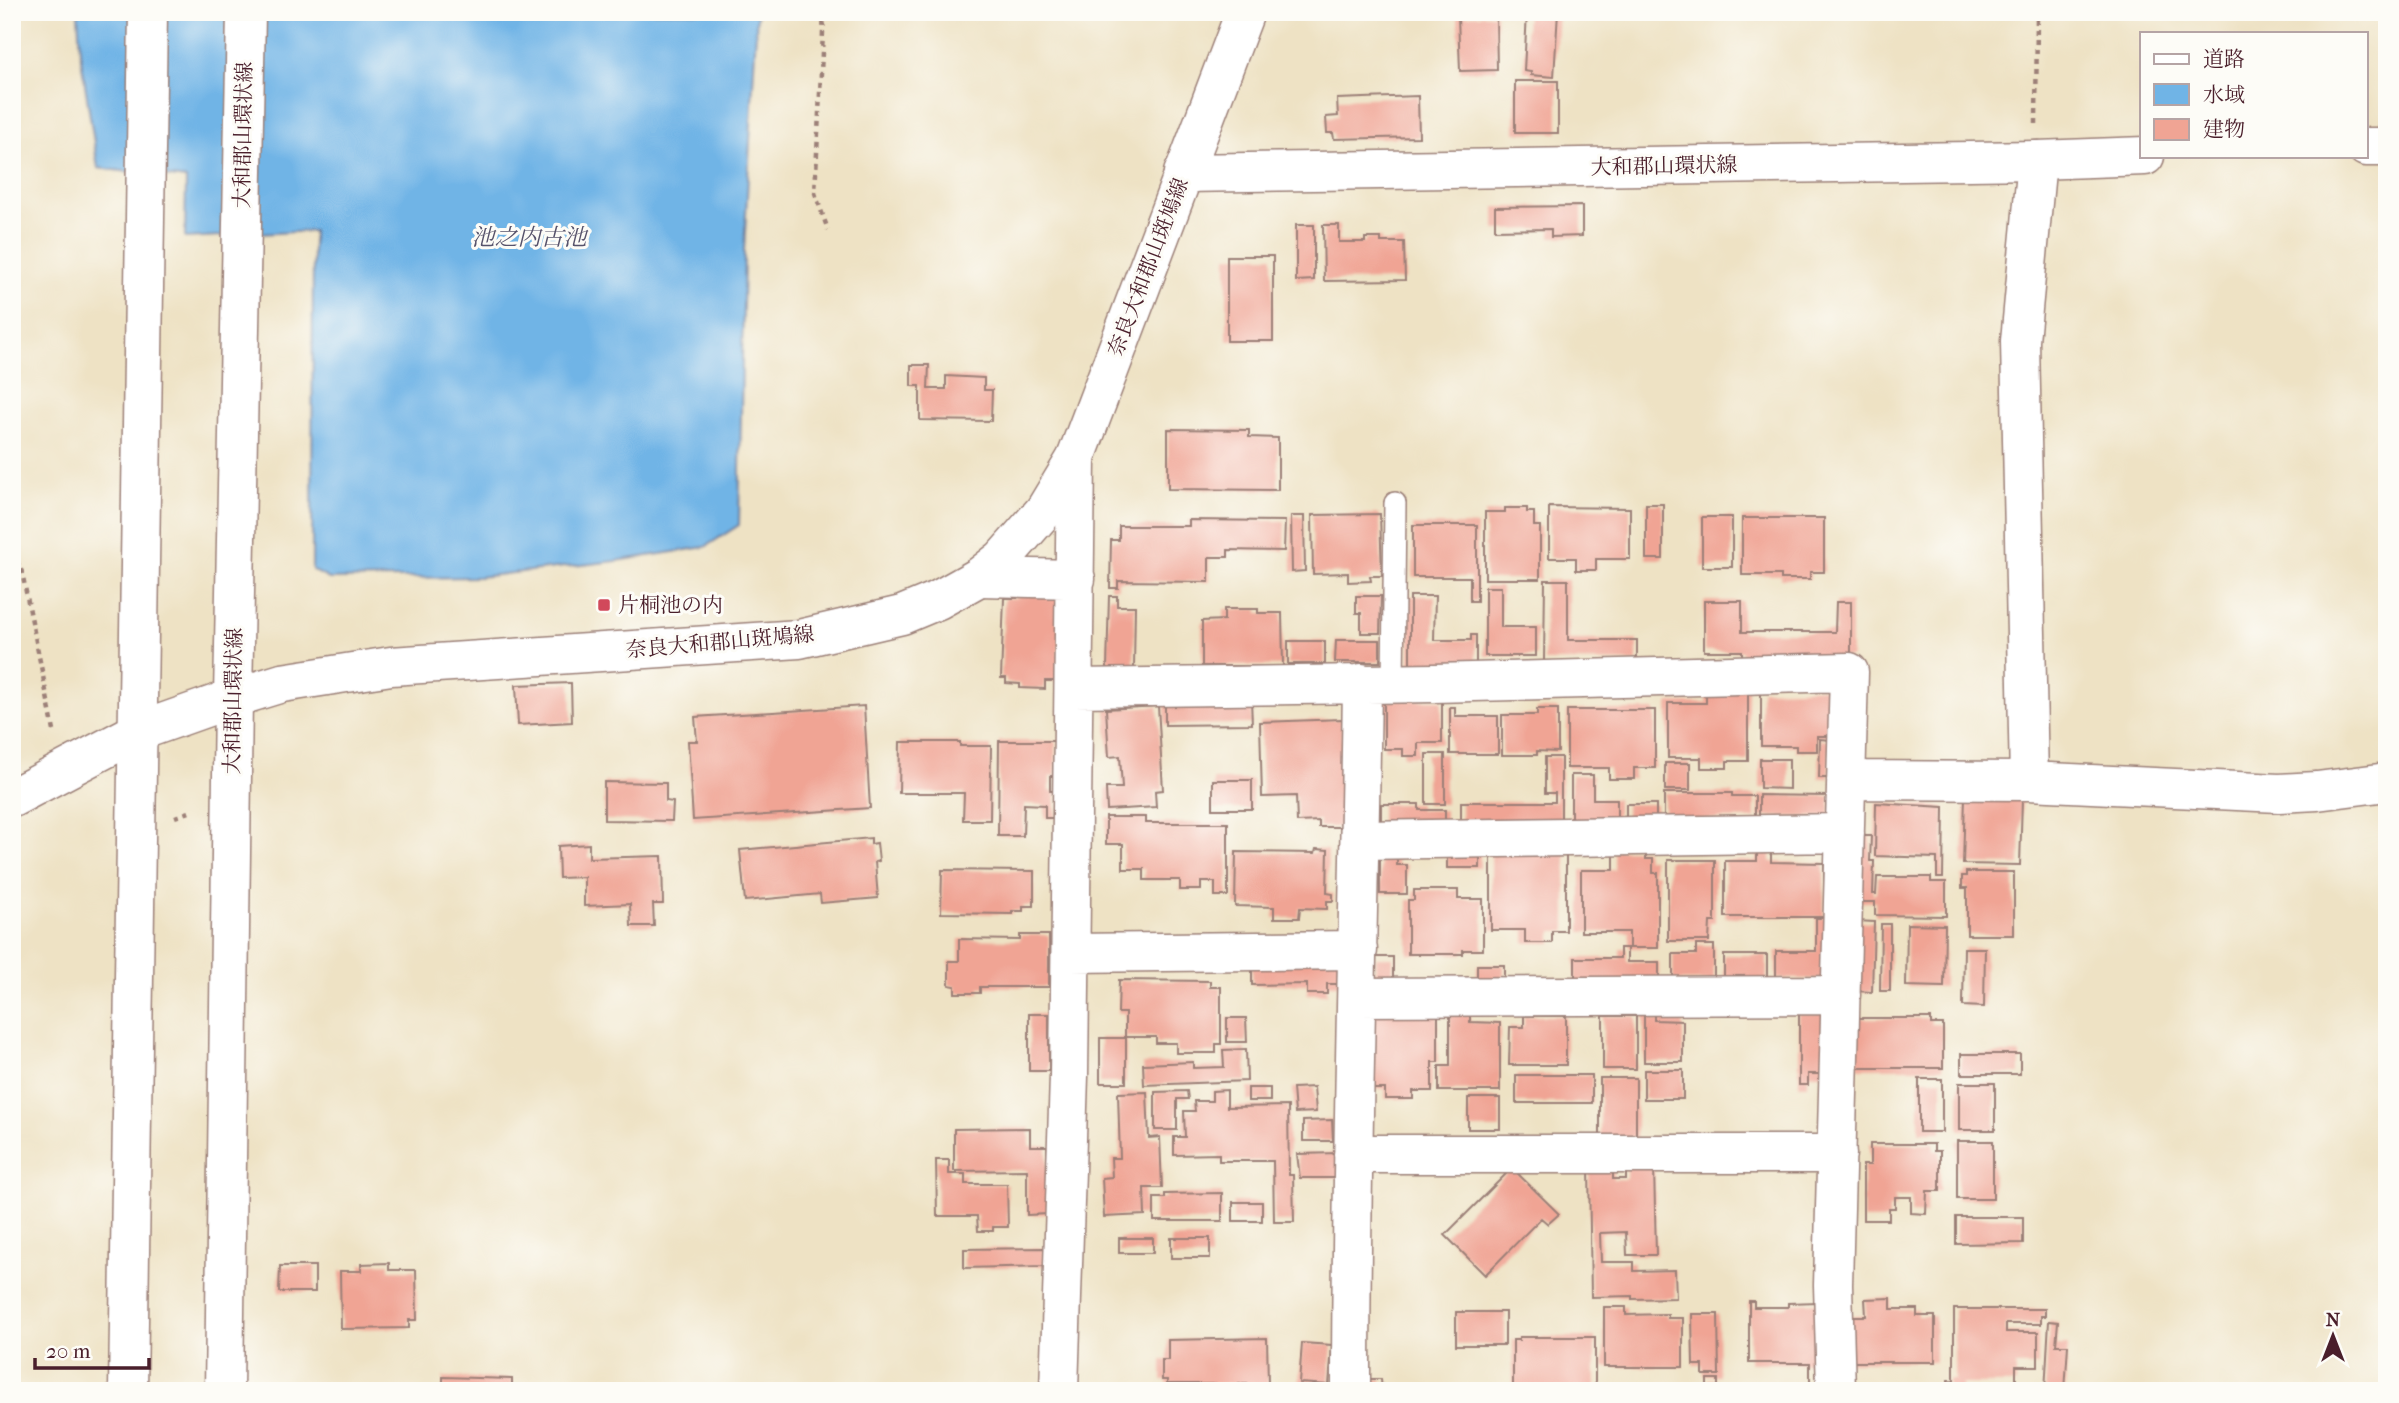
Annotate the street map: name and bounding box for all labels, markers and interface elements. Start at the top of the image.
legend [2140,32,2368,158]
text: 道路 [2203,47,2245,71]
street label: 大和郡山環状線 [230,61,256,209]
text: 水域 [2203,83,2245,107]
text: 建物 [2203,117,2245,141]
street label: 大和郡山環状線 [1590,153,1738,179]
street label: 奈良大和郡山斑鳩線 [1103,174,1193,360]
water label: 池之内古池 [472,224,590,251]
place label: 片桐池の内 [618,593,723,617]
marker: 片桐池の内 [596,597,612,613]
street label: 奈良大和郡山斑鳩線 [625,622,815,662]
street label: 大和郡山環状線 [220,627,246,775]
north arrow [2298,1302,2368,1372]
text: N [2326,1309,2341,1331]
scale bar [35,1326,149,1370]
text: 20 m [46,1339,91,1363]

